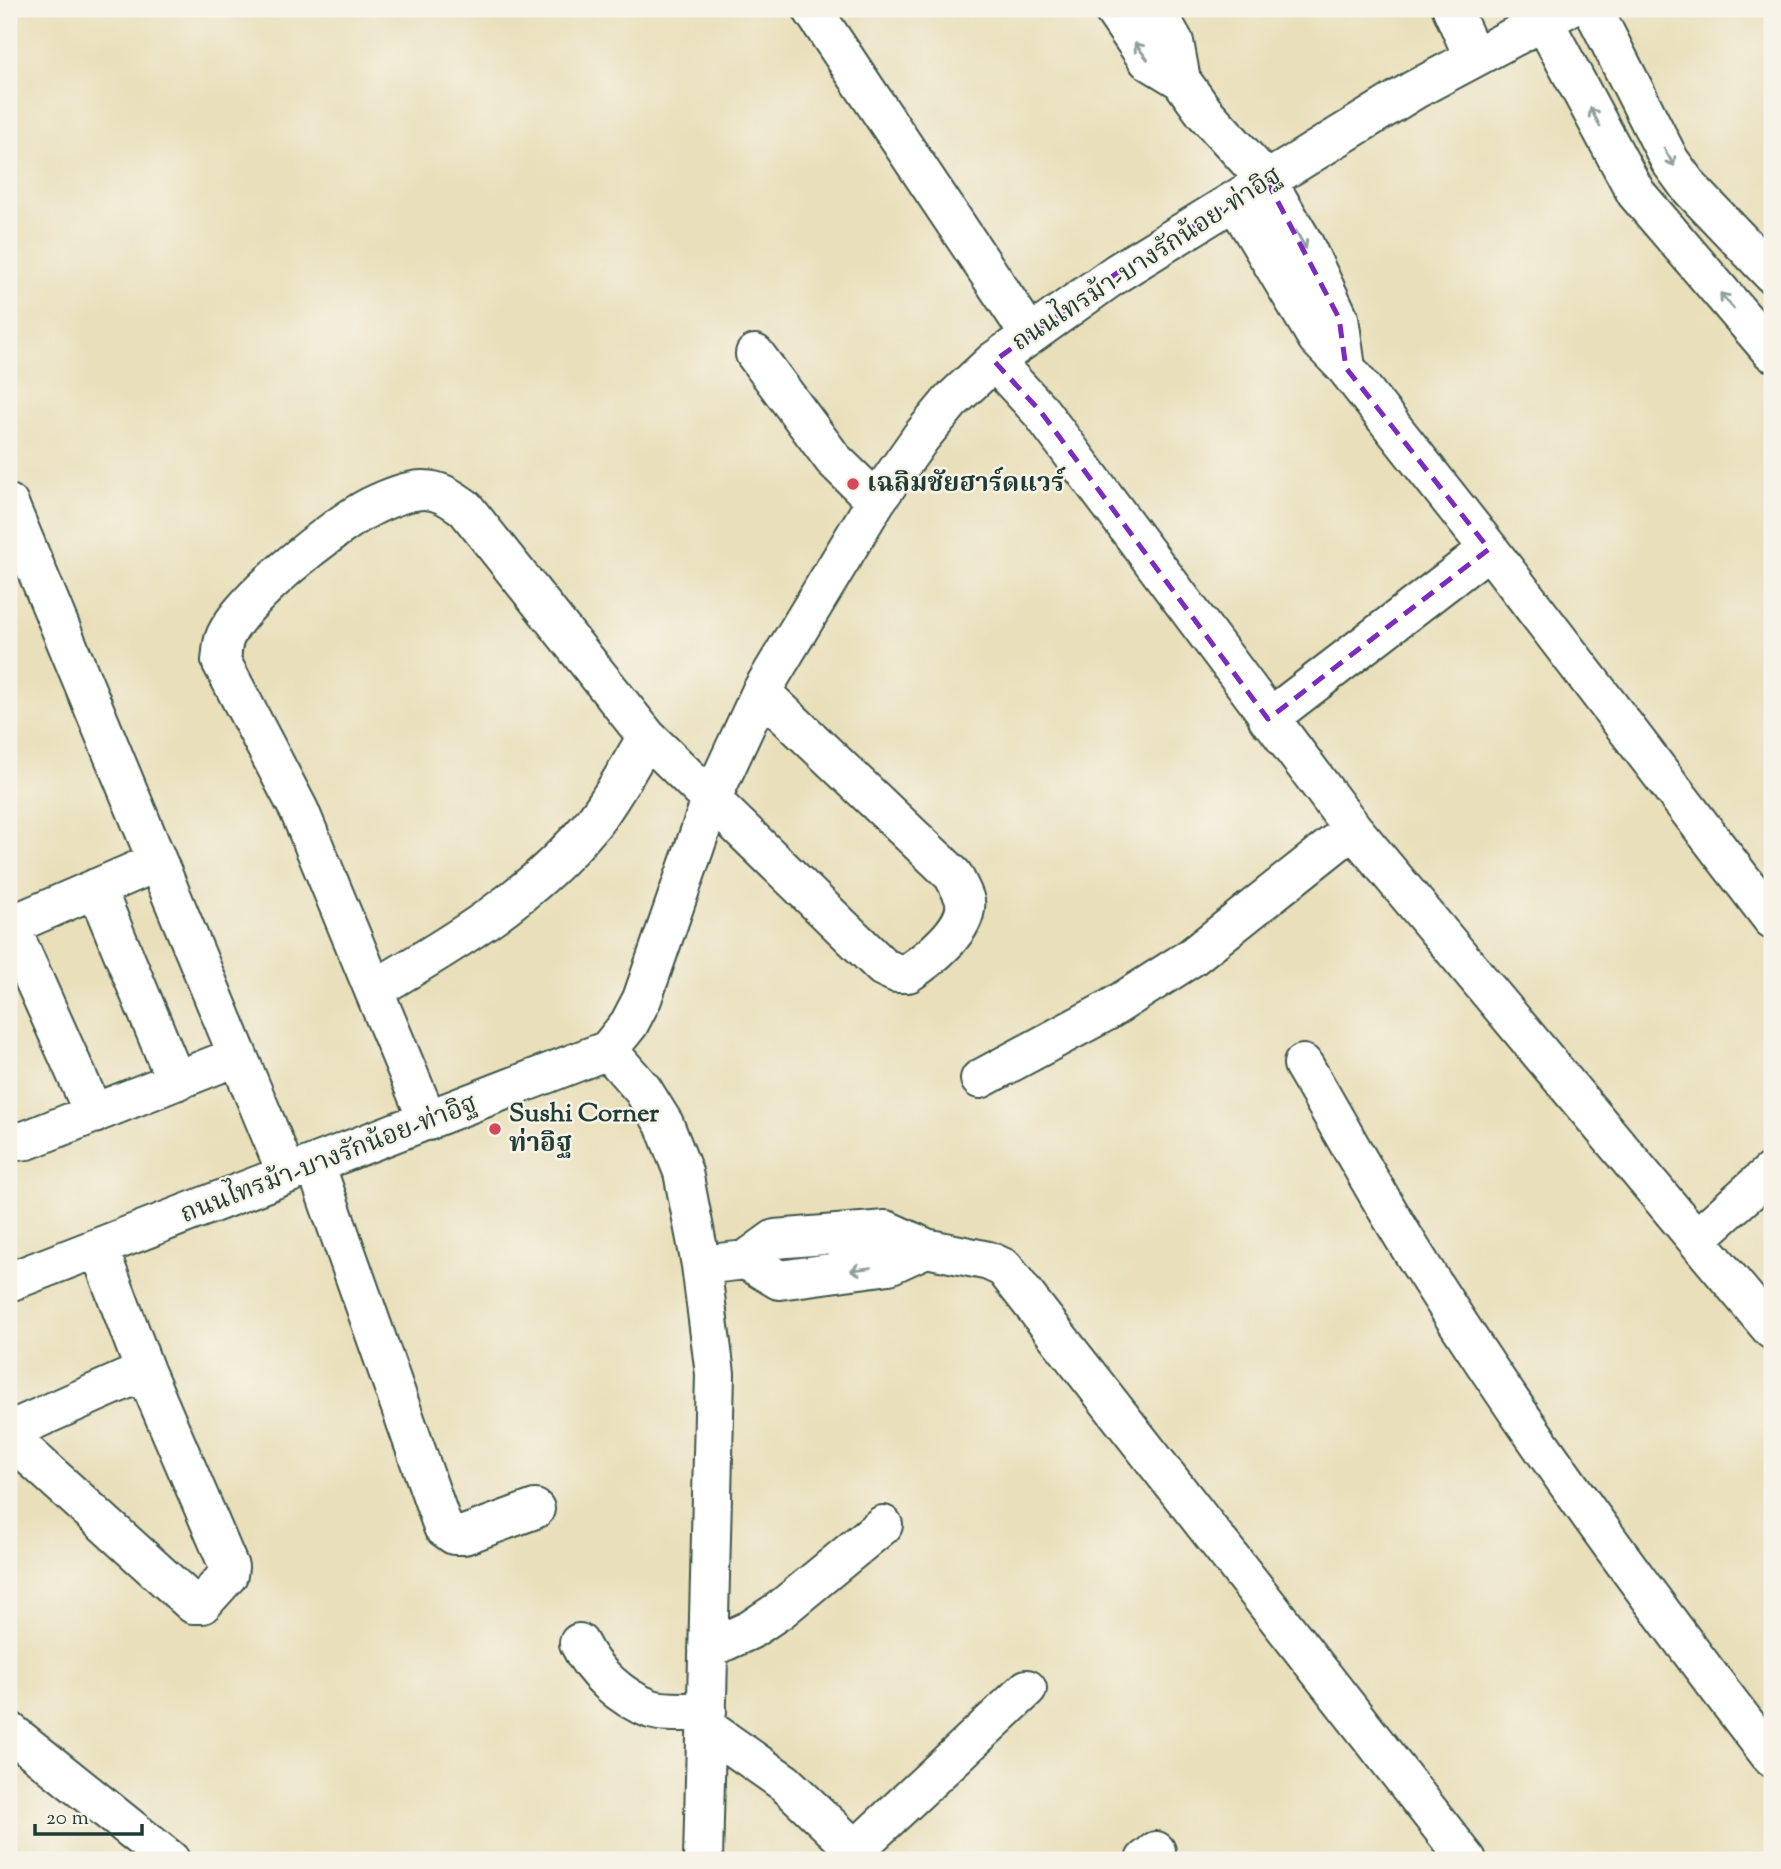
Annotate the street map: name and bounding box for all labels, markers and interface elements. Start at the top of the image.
one-way arrow [1134,42,1149,60]
one-way arrow [1588,107,1601,128]
one-way arrow [1662,146,1676,166]
street label: ถนนไทรม้า-บางรักน้อย-ท่าอิฐ [1004,157,1289,361]
one-way arrow [1294,229,1308,249]
one-way arrow [1719,292,1735,310]
place label: เฉลิมชัยฮาร์ดแวร์ [867,466,1066,503]
marker: เฉลิมชัยฮาร์ดแวร์ [845,476,861,492]
street label: ถนนไทรม้า-บางรักน้อย-ท่าอิฐ [175,1084,483,1234]
place label: Sushi Corner ท่าอิฐ [509,1096,659,1163]
marker: Sushi Corner ท่าอิฐ [487,1121,503,1137]
one-way arrow [851,1262,873,1275]
scale bar [35,1792,142,1836]
text: 20 m [46,1804,89,1834]

